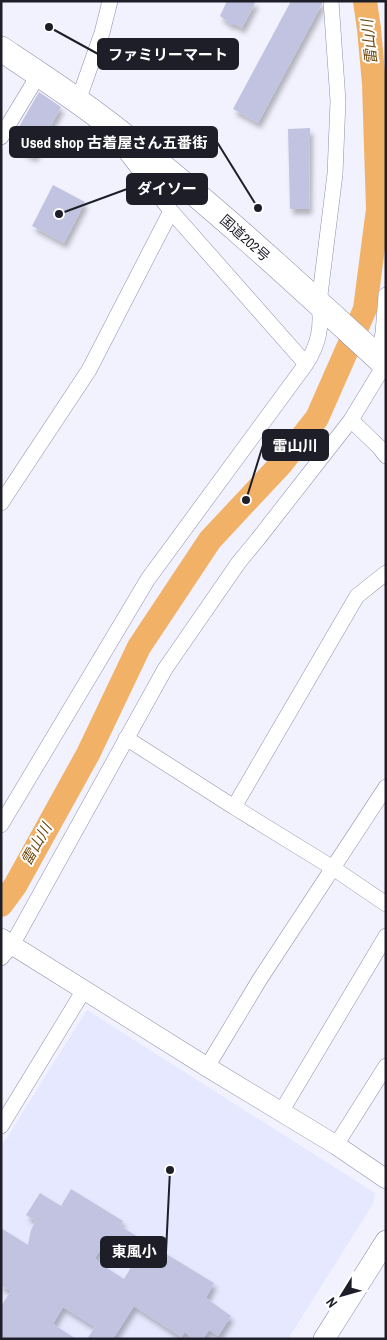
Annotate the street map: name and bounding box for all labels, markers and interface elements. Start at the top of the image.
water label: 雷山川 [356,17,382,65]
callout: ファミリーマート [98,39,238,69]
text: ファミリーマート [108,44,228,65]
callout: Used shop 古着屋さん五番街 [10,127,217,157]
text: Used shop 古着屋さん五番街 [21,132,207,153]
callout: ダイソー [127,174,207,204]
text: ダイソー [137,178,197,199]
street label: 国道202号 [216,211,274,265]
callout: 雷山川 [263,430,328,460]
text: 雷山川 [272,435,318,456]
water label: 雷山川 [16,818,57,869]
callout: 東風小 [101,1237,166,1267]
text: 東風小 [111,1241,157,1262]
north arrow [317,1270,367,1320]
text: N [322,1294,341,1312]

